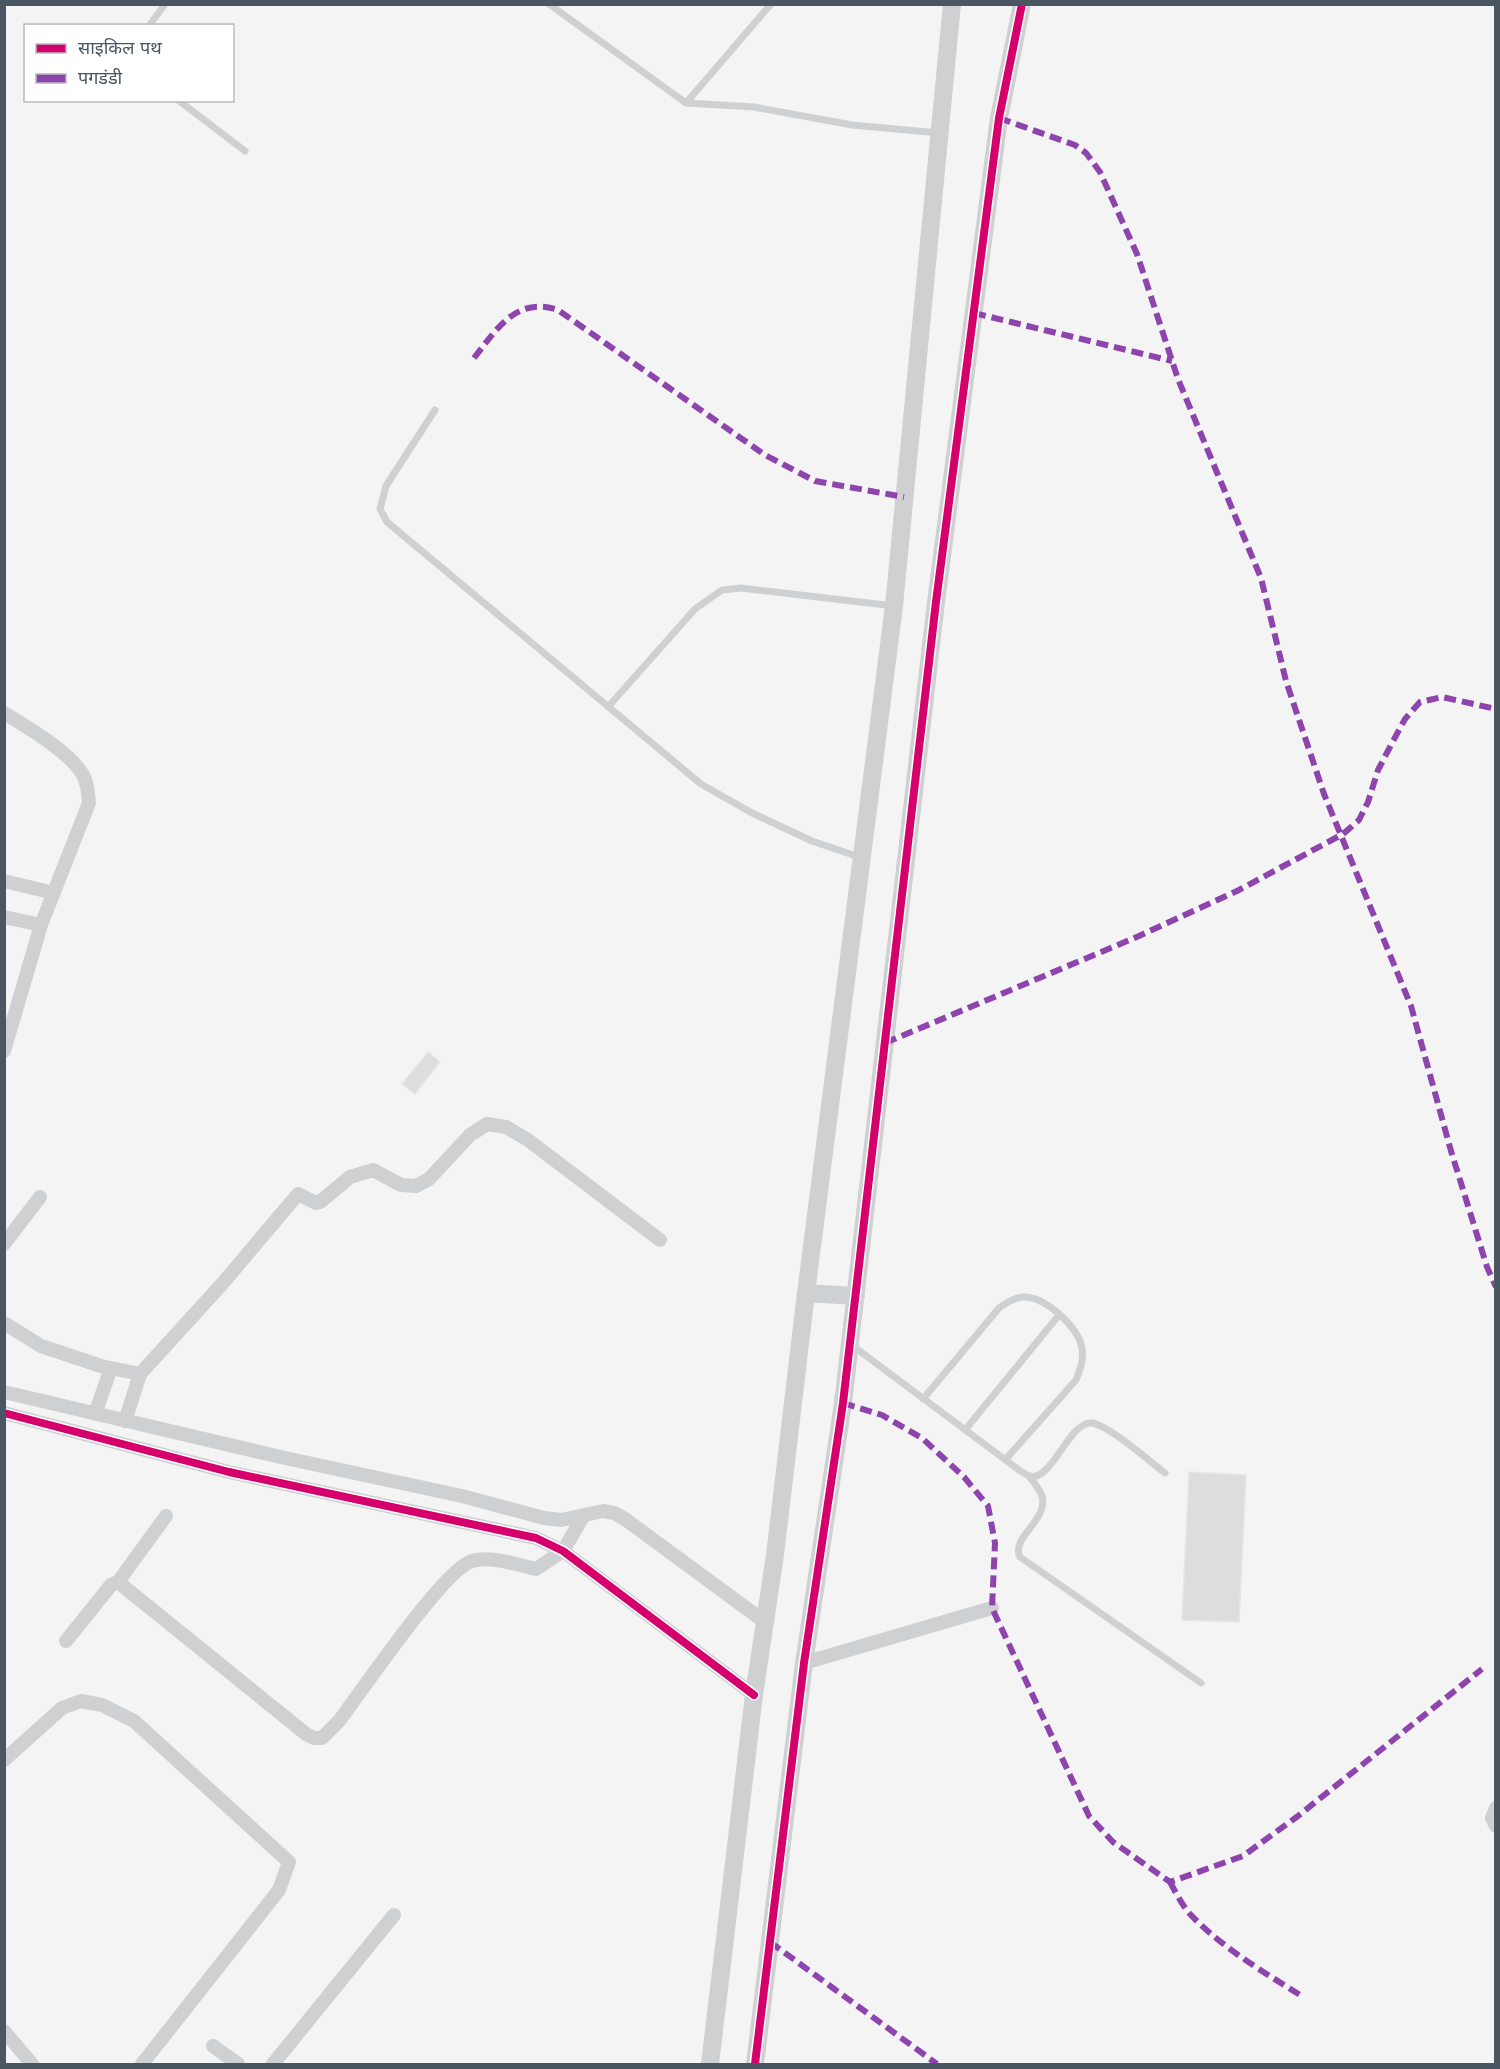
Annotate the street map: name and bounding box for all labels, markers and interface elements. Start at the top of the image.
legend [24,24,234,102]
text: साइकिल पथ [78,37,162,58]
text: पगडंडी [78,67,123,88]

